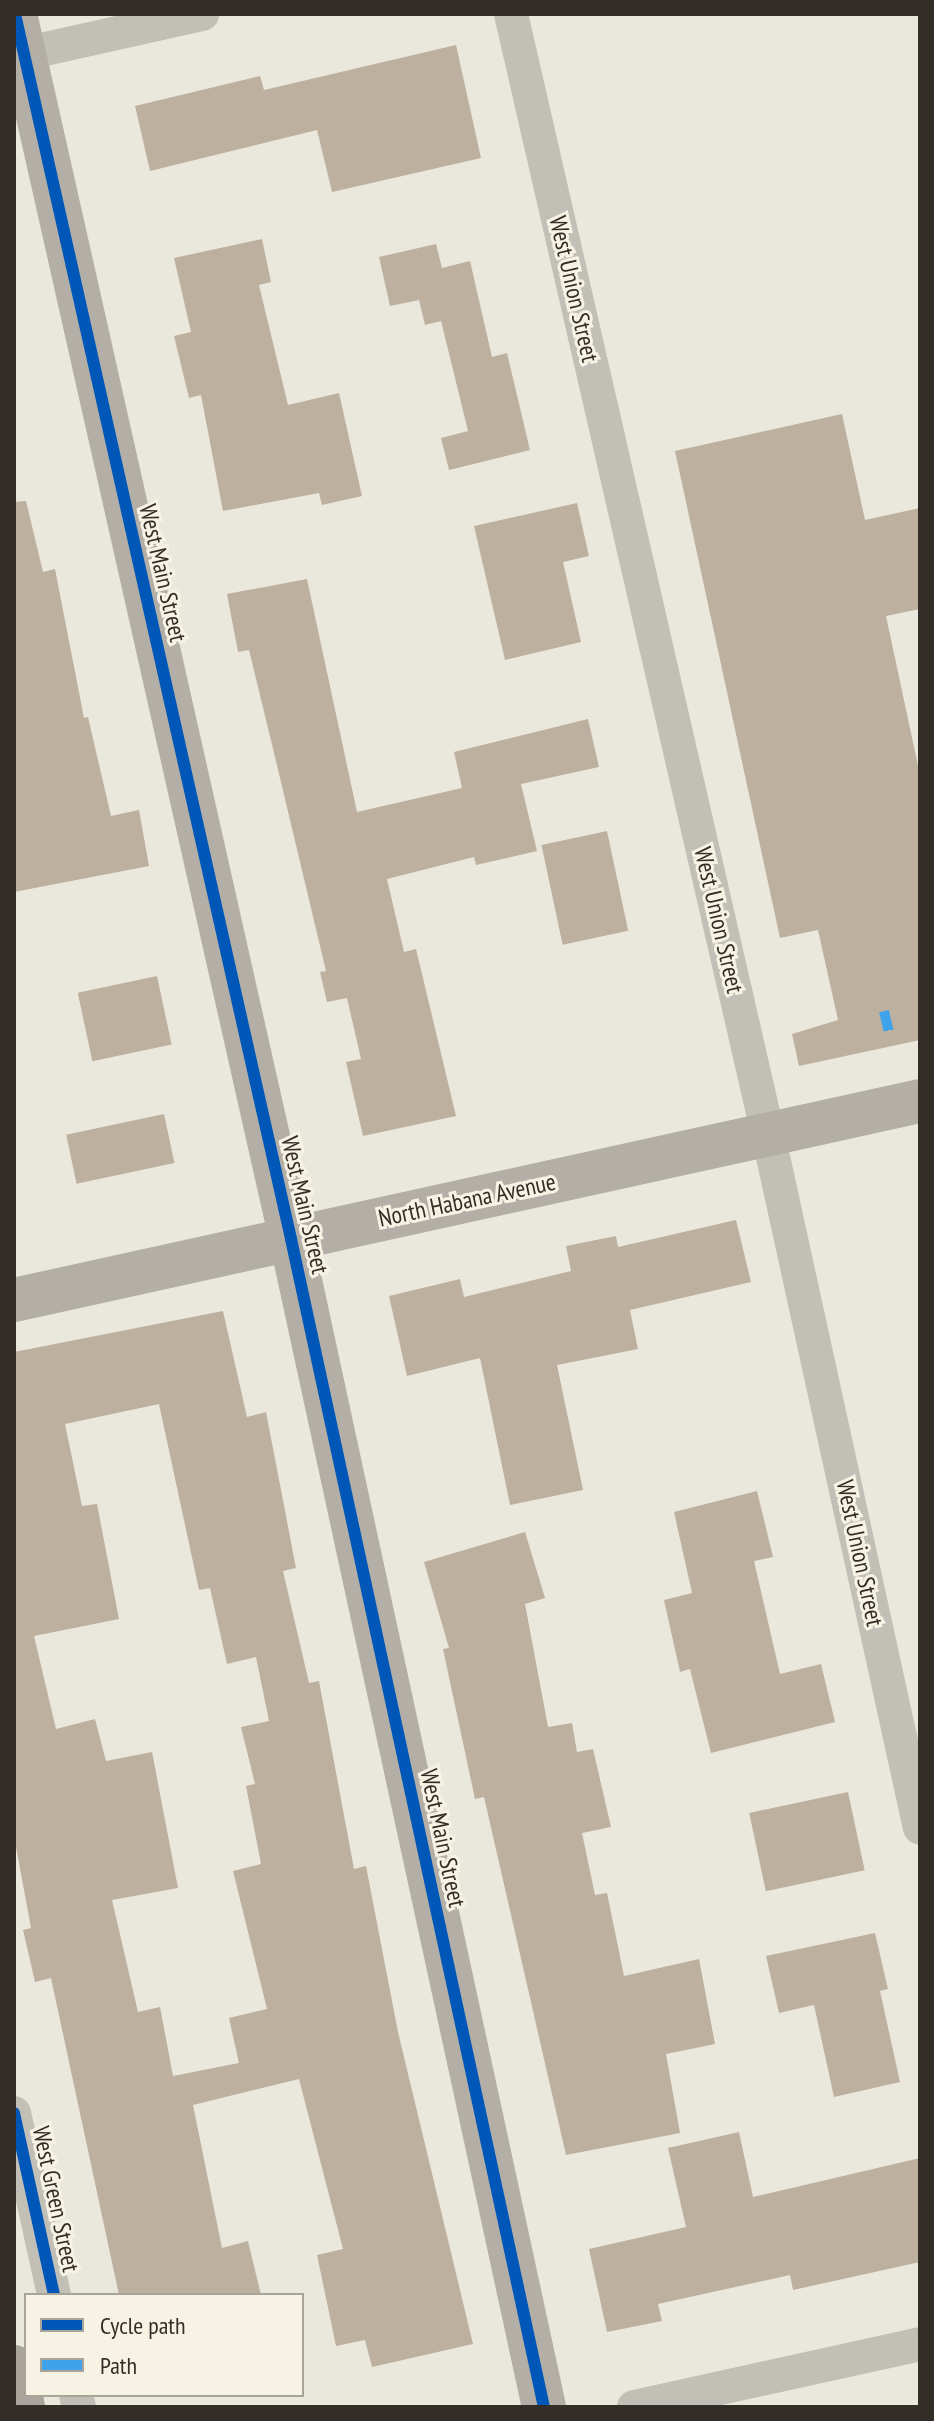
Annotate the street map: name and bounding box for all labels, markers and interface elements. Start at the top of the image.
street label: West Union Street [543,213,605,365]
street label: West Main Street [133,501,193,645]
street label: West Union Street [688,844,750,996]
street label: West Main Street [275,1133,335,1277]
street label: North Habana Avenue [375,1167,559,1233]
street label: West Union Street [830,1477,890,1629]
street label: West Main Street [414,1766,472,1910]
street label: West Green Street [26,2123,86,2275]
legend [24,2293,304,2397]
text: Cycle path [100,2310,186,2341]
text: Path [100,2350,137,2381]

